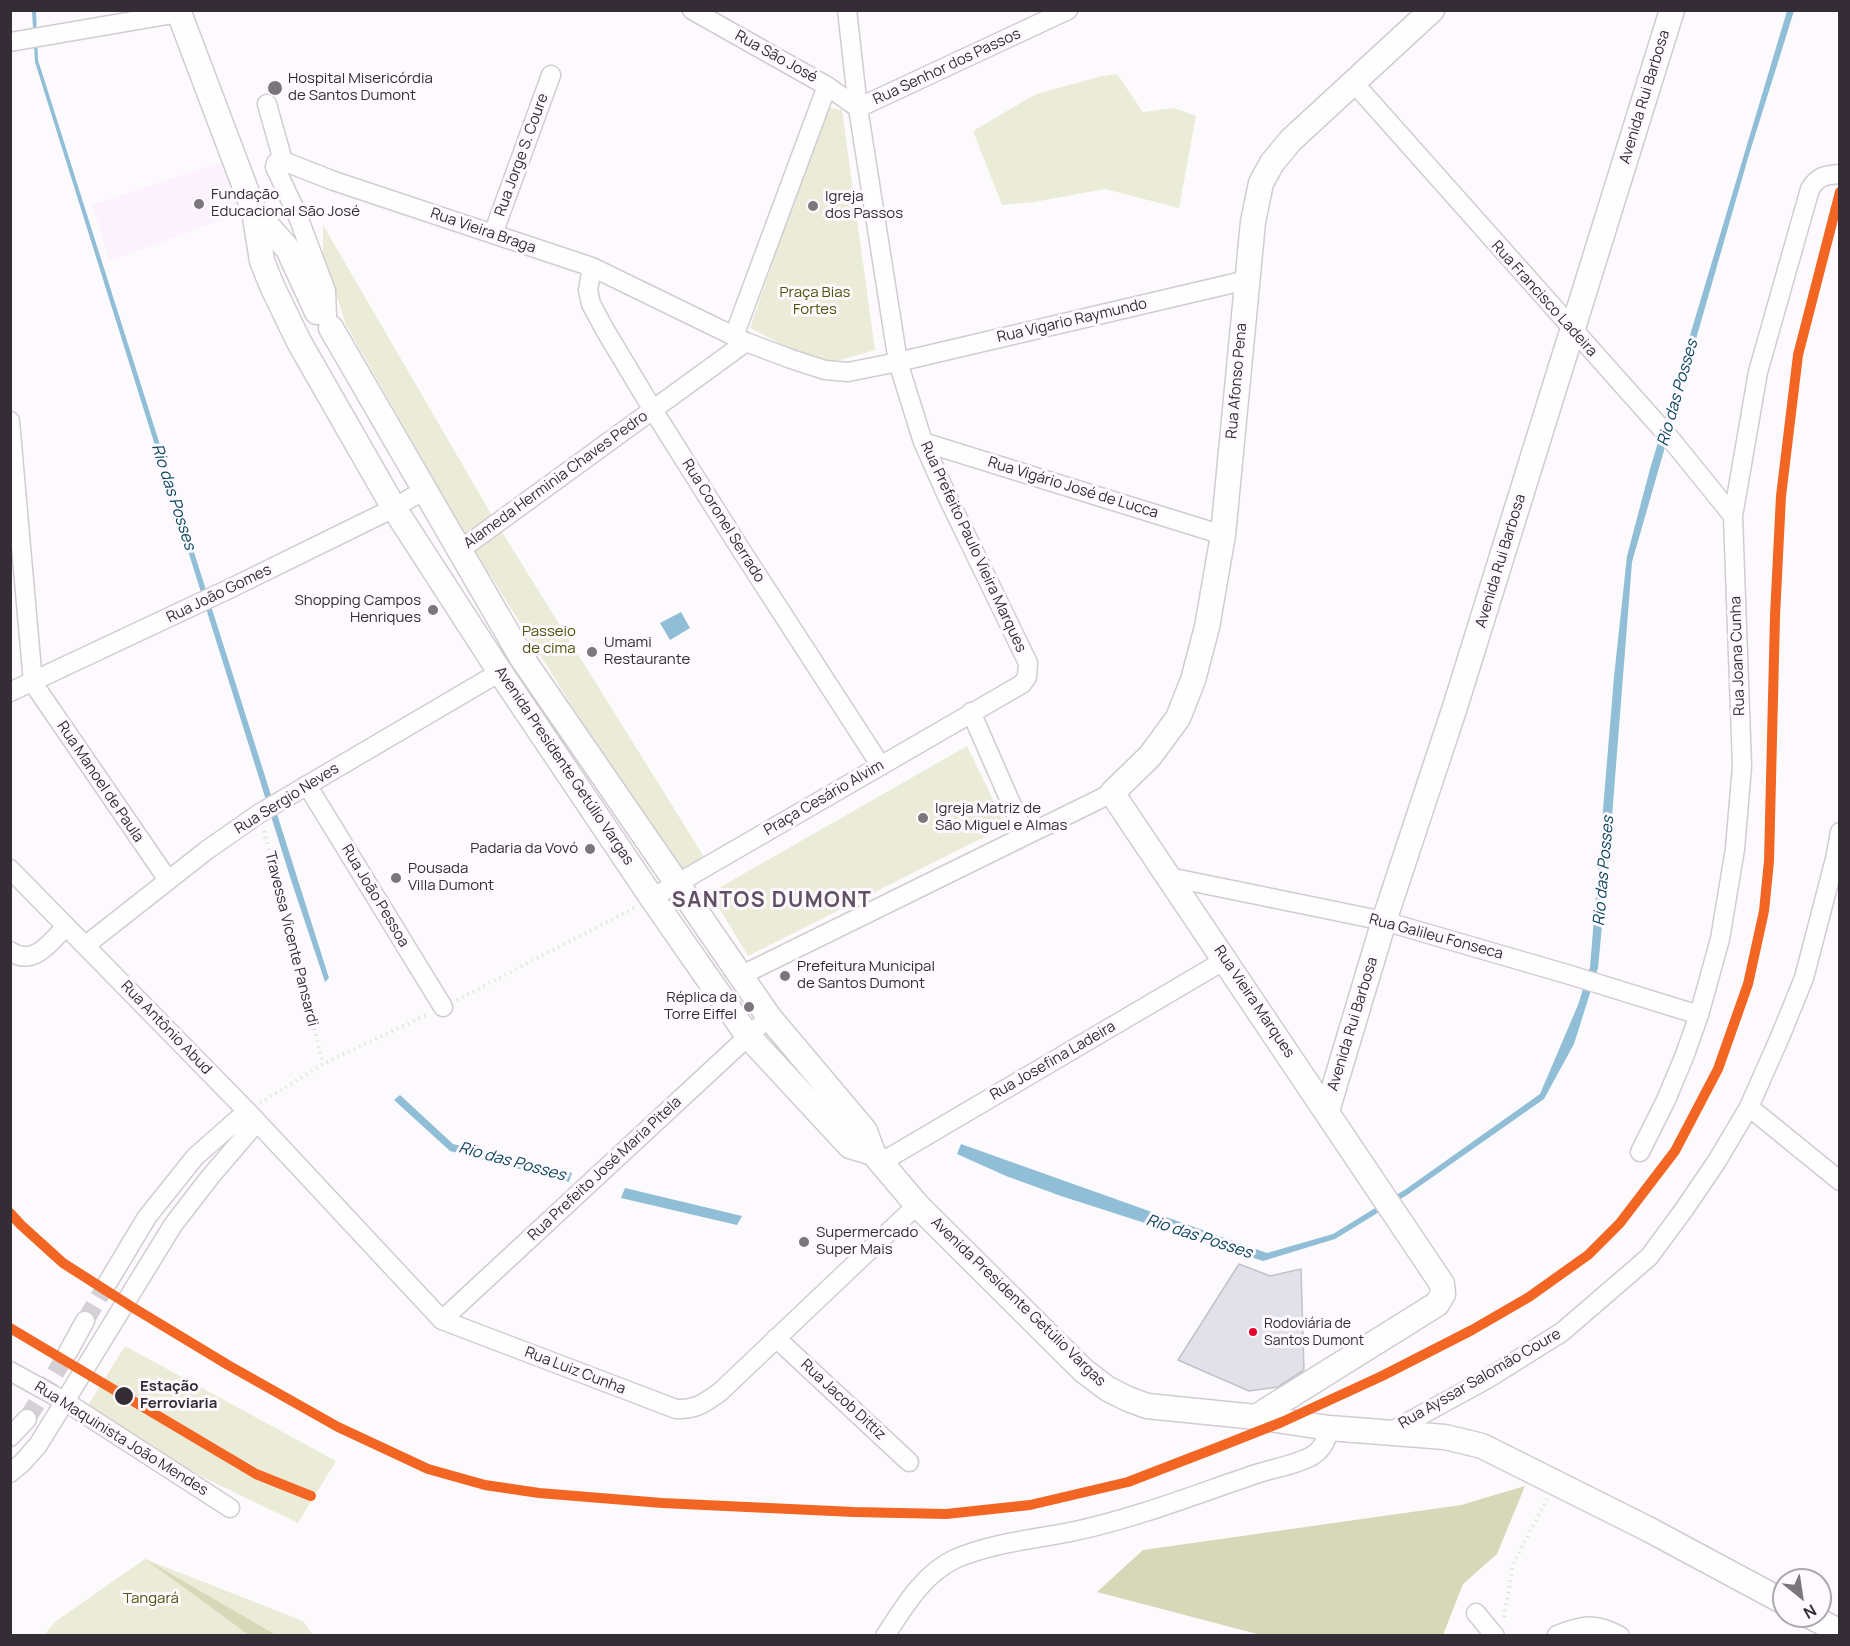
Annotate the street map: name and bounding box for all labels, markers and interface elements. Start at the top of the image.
street label: Rua Senhor dos Passos [870,25,1024,109]
street label: Rua São José [732,27,820,87]
street label: Avenida Rui Barbosa [1616,28,1674,166]
place label: Hospital Misericórdia de Santos Dumont [288,70,433,105]
marker: Hospital Misericórdia de Santos Dumont [266,79,284,97]
street label: Rua Jorge S. Coure [491,91,553,219]
place label: Fundação Educacional São José [211,186,360,221]
place label: Igreja dos Passos [825,188,903,223]
marker: Fundação Educacional São José [192,197,206,211]
marker: Igreja dos Passos [806,199,820,213]
street label: Rua Vieira Braga [428,205,538,257]
street label: Rua Francisco Ladeira [1487,237,1601,361]
park label: Praça Bias Fortes [780,284,850,319]
street label: Rua Vigario Raymundo [995,295,1149,347]
street label: Rua Afonso Pena [1223,322,1251,440]
water label: Rio das Posses [1654,337,1702,449]
street label: Alameda Herminia Chaves Pedro [461,407,651,553]
street label: Rua Prefeito Paulo Vieira Marques [916,439,1030,655]
water label: Rio das Posses [147,442,199,552]
street label: Rua Vigário José de Lucca [986,453,1160,523]
street label: Rua Coronel Serrado [678,456,768,586]
street label: Avenida Rui Barbosa [1472,492,1530,630]
street label: Rua João Gomes [164,561,274,627]
place label: Shopping Campos Henriques [295,592,421,627]
street label: Rua Joana Cunha [1727,596,1749,716]
marker: Shopping Campos Henriques [426,603,440,617]
park label: Passeio de cima [522,623,576,658]
place label: Umami Restaurante [604,634,690,669]
marker: Umami Restaurante [585,645,599,659]
street label: Avenida Presidente Getúlio Vargas [491,663,637,869]
street label: Rua Manoel de Paula [53,718,147,846]
street label: Praça Cesário Alvim [761,756,887,840]
street label: Rua Sergio Neves [231,760,343,838]
place label: Igreja Matriz de São Miguel e Almas [935,800,1067,835]
marker: Igreja Matriz de São Miguel e Almas [916,811,930,825]
water label: Rio das Posses [1590,815,1618,927]
place label: Padaria da Vovó [470,840,578,858]
street label: Rua João Pessoa [337,841,413,951]
marker: Padaria da Vovó [583,842,597,856]
street label: Travessa Vicente Pansardi [261,850,321,1028]
place label: Pousada Villa Dumont [408,860,494,895]
marker: Pousada Villa Dumont [389,871,403,885]
district label: SANTOS DUMONT [672,888,872,914]
street label: Rua Galileu Fonseca [1367,910,1505,964]
street label: Rua Vieira Marques [1210,942,1298,1062]
street label: Avenida Rui Barbosa [1324,955,1382,1093]
place label: Prefeitura Municipal de Santos Dumont [797,958,935,993]
marker: Prefeitura Municipal de Santos Dumont [778,969,792,983]
street label: Rua Antônio Abud [117,977,215,1079]
place label: Réplica da Torre Eiffel [664,989,737,1024]
marker: Réplica da Torre Eiffel [742,1000,756,1014]
street label: Rua Josefina Ladeira [987,1018,1119,1104]
street label: Rua Prefeito José Maria Pitela [525,1093,685,1245]
water label: Rio das Posses [456,1138,568,1186]
water label: Rio das Posses [1144,1211,1254,1263]
street label: Avenida Presidente Getúlio Vargas [927,1214,1109,1390]
place label: Supermercado Super Mais [816,1224,918,1259]
marker: Supermercado Super Mais [797,1235,811,1249]
place label: Rodoviária de Santos Dumont [1264,1316,1364,1348]
street label: Rua Ayssar Salomão Coure [1396,1325,1564,1433]
marker: Rodoviária de Santos Dumont [1247,1326,1259,1338]
street label: Rua Luiz Cunha [522,1344,628,1398]
street label: Rua Jacob Dittiz [797,1356,889,1444]
street label: Rua Maquinista João Mendes [31,1378,211,1500]
place label: Estação Ferroviaria [140,1378,217,1413]
marker: Estação Ferroviaria [113,1385,135,1407]
north arrow [1772,1568,1832,1628]
park label: Tangará [123,1590,179,1608]
text: N [1800,1599,1820,1624]

